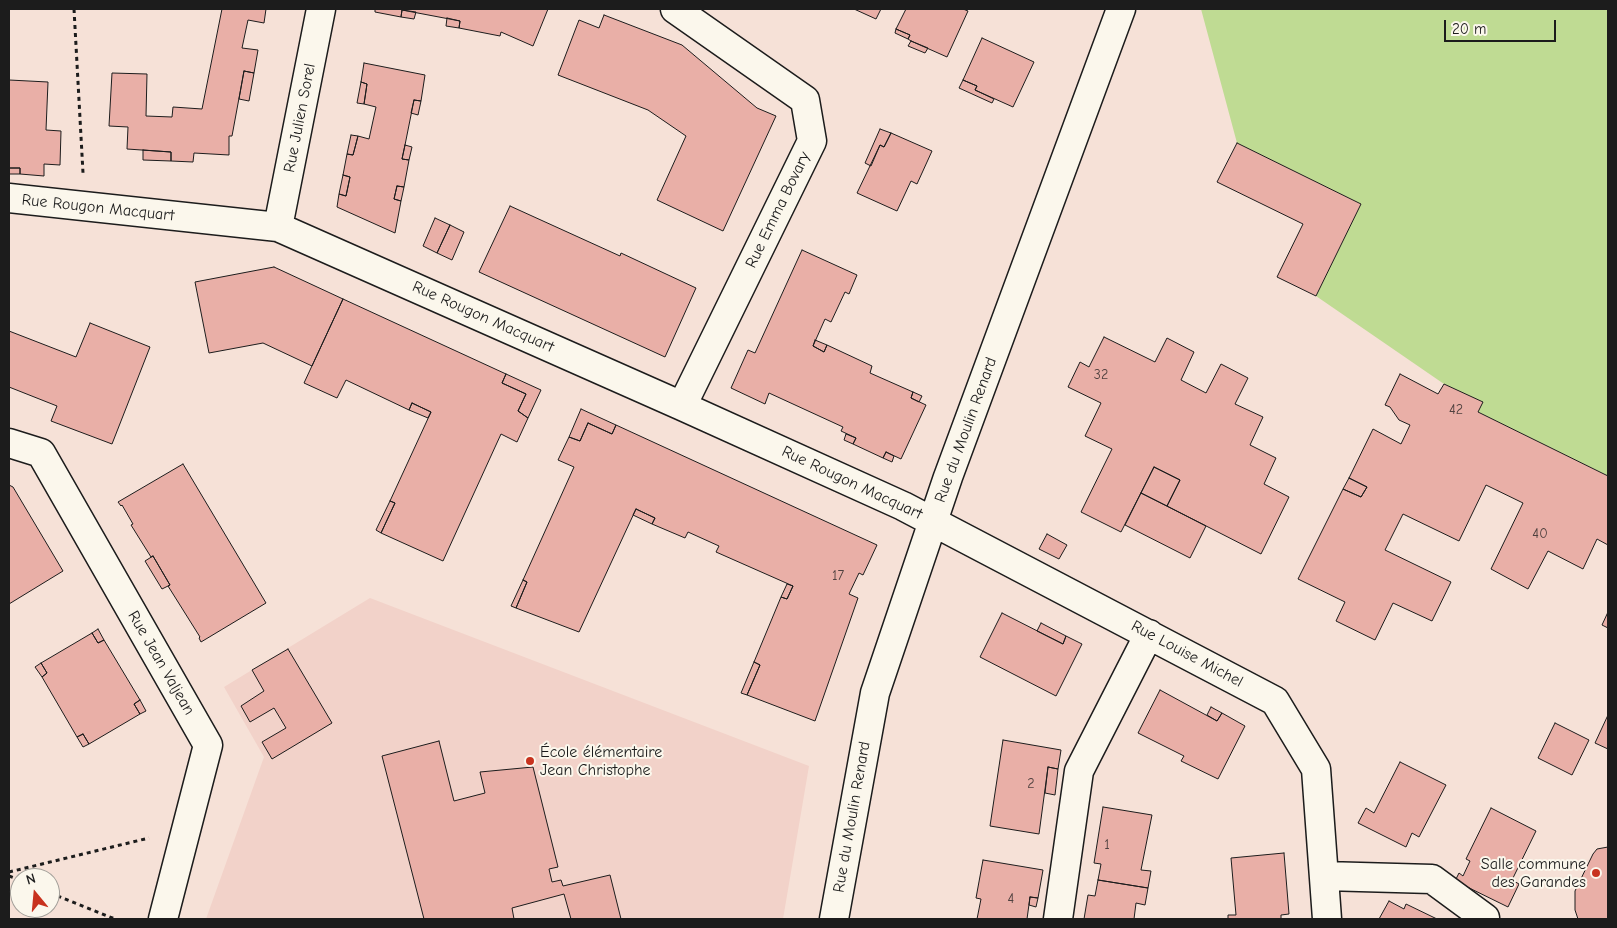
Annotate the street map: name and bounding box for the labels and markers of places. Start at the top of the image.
place label: École élémentaire Jean Christophe [540,742,662,780]
marker: École élémentaire Jean Christophe [524,755,536,767]
place label: Salle commune des Garandes [1481,854,1586,892]
marker: Salle commune des Garandes [1590,867,1602,879]

